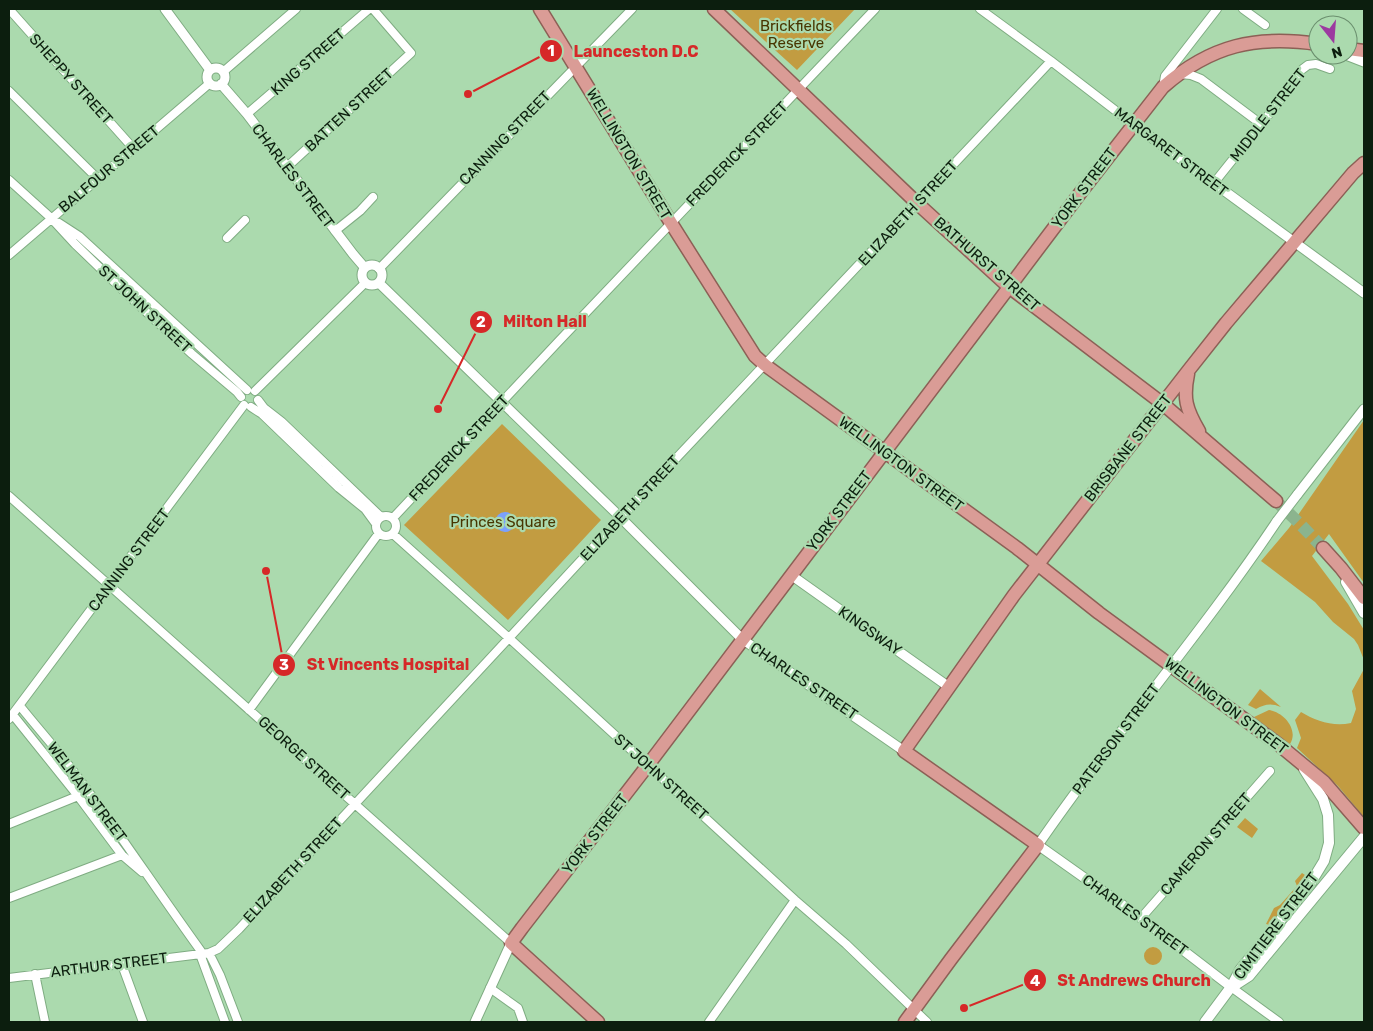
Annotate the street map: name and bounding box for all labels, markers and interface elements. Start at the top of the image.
north arrow [1308,15,1358,65]
park label: Brickfields Reserve [760,17,832,52]
street label: KING STREET [267,25,349,99]
street label: SHEPPY STREET [26,30,117,128]
callout: Launceston D.C [538,36,709,67]
text: 1 [547,42,555,60]
text: Launceston D.C [573,42,699,61]
text: N [1329,42,1344,62]
street label: BATTEN STREET [301,64,397,155]
street label: MIDDLE STREET [1226,65,1310,165]
street label: WELLINGTON STREET [583,85,675,223]
street label: CANNING STREET [456,87,555,189]
street label: FREDERICK STREET [683,98,792,210]
street label: MARGARET STREET [1111,103,1231,201]
street label: CHARLES STREET [248,120,338,232]
street label: BALFOUR STREET [55,121,163,216]
street label: YORK STREET [1048,144,1120,232]
street label: ELIZABETH STREET [855,156,962,269]
street label: BATHURST STREET [930,213,1044,315]
street label: ST JOHN STREET [95,261,195,357]
callout: Milton Hall [468,306,597,337]
text: Milton Hall [503,312,587,331]
text: 2 [476,313,486,331]
street label: FREDERICK STREET [405,391,513,505]
street label: BRISBANE STREET [1081,391,1176,505]
street label: WELLINGTON STREET [835,413,967,516]
street label: ELIZABETH STREET [577,451,684,564]
street label: YORK STREET [803,467,875,555]
street label: CANNING STREET [85,505,174,615]
park label: Princes Square [450,513,556,531]
street label: KINGSWAY [835,603,905,660]
street label: CHARLES STREET [747,638,861,724]
callout: St Vincents Hospital [272,649,479,680]
street label: WELLINGTON STREET [1161,654,1292,758]
text: St Vincents Hospital [307,655,469,674]
text: 3 [279,656,289,674]
street label: PATERSON STREET [1069,680,1164,798]
street label: GEORGE STREET [255,712,354,804]
street label: ST JOHN STREET [610,730,712,824]
street label: WELMAN STREET [44,739,131,846]
street label: CAMERON STREET [1157,789,1256,899]
street label: YORK STREET [558,790,632,878]
street label: ELIZABETH STREET [240,813,347,926]
street label: CIMITIERE STREET [1230,869,1322,983]
street label: CHARLES STREET [1079,871,1191,959]
street label: ARTHUR STREET [49,949,169,981]
callout: St Andrews Church [1022,965,1221,996]
text: St Andrews Church [1057,971,1211,990]
text: 4 [1030,972,1040,990]

